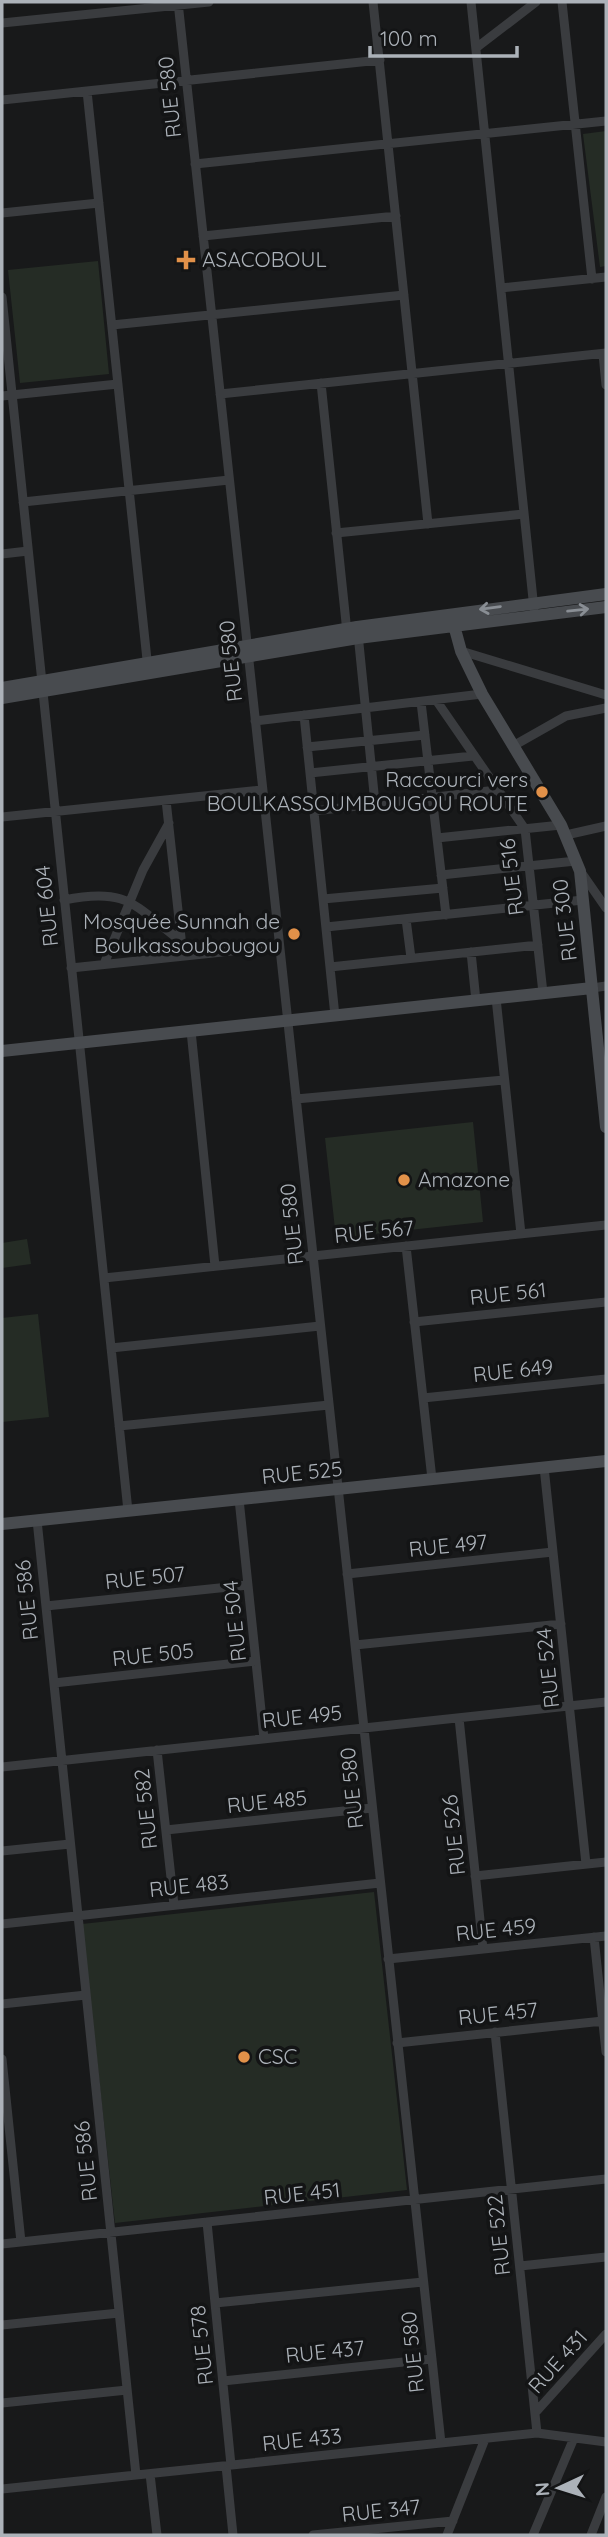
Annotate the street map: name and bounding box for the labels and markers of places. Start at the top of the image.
place label: ASACOBOUL [202,246,327,272]
marker: ASACOBOUL [176,250,196,270]
place label: Raccourci vers BOULKASSOUMBOUGOU ROUTE [207,766,528,816]
marker: Raccourci vers BOULKASSOUMBOUGOU ROUTE [534,784,550,800]
place label: Mosquée Sunnah de Boulkassoubougou [83,908,280,958]
marker: Mosquée Sunnah de Boulkassoubougou [286,926,302,942]
place label: Amazone [418,1166,510,1192]
marker: Amazone [396,1172,412,1188]
place label: CSC [258,2043,298,2069]
marker: CSC [236,2049,252,2065]

